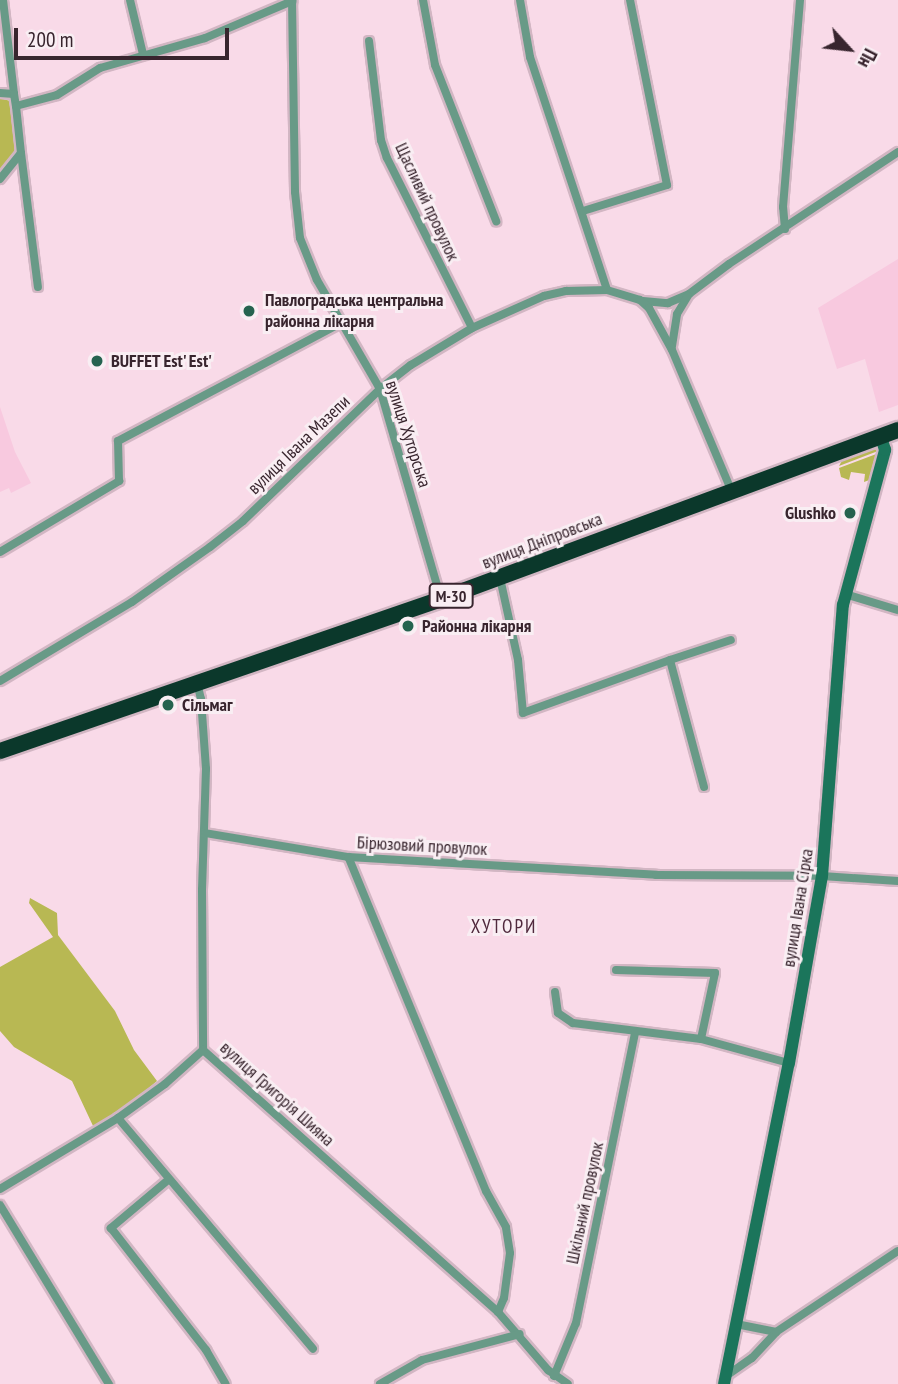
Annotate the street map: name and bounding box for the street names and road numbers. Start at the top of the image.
street label: Щасливий провулок [390,139,464,265]
street label: вулиця Хуторська [381,378,435,490]
street label: вулиця Івана Мазепи [244,391,354,499]
street label: вулиця Дніпровська [479,508,605,574]
road number: М-30 [428,583,474,608]
street label: Бірюзовий провулок [356,832,488,860]
street label: вулиця Івана Сірка [778,847,818,969]
street label: вулиця Григорія Шияна [215,1037,339,1151]
street label: Шкільний провулок [562,1140,608,1266]

